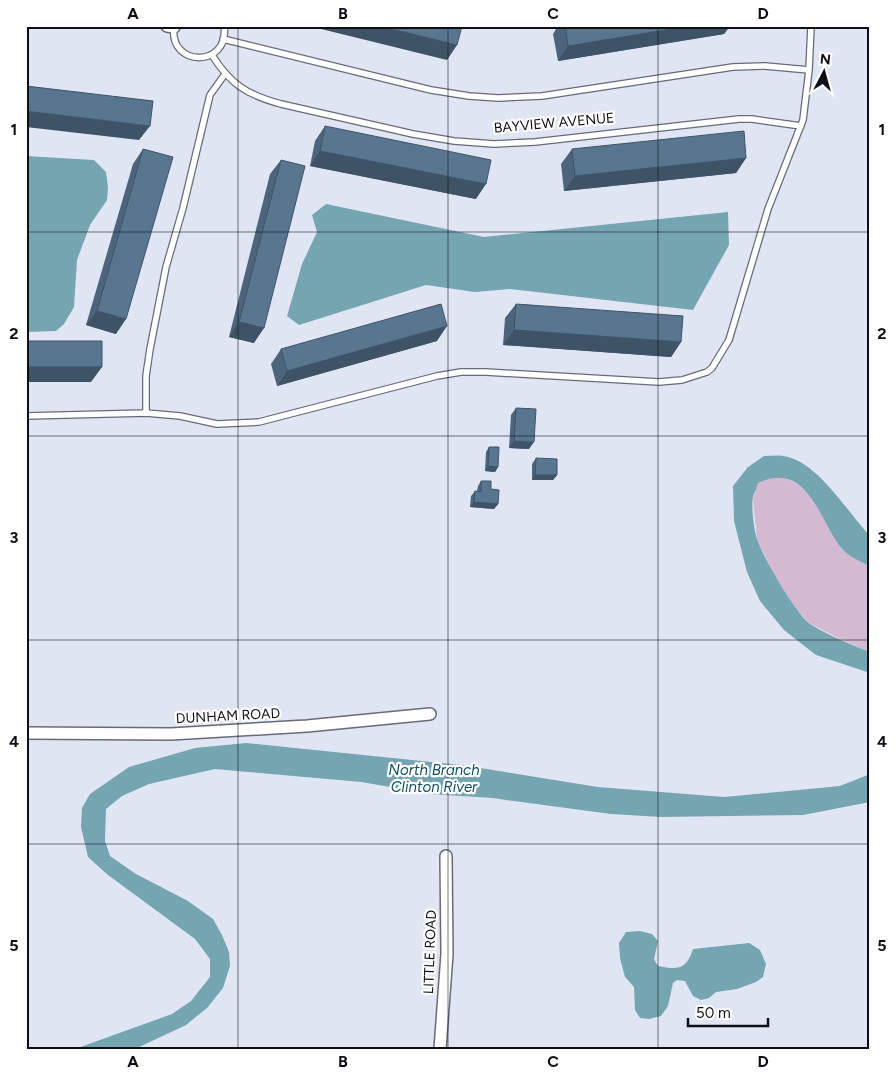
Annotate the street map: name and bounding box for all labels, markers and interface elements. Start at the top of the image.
text: A [127,4,139,23]
text: B [338,4,348,23]
text: C [547,4,559,23]
text: D [757,4,769,23]
north arrow [798,48,848,98]
text: N [819,51,832,69]
street label: BAYVIEW AVENUE [493,109,615,137]
text: 1 [11,120,17,139]
text: 1 [879,120,885,139]
text: 2 [9,324,19,343]
text: 2 [877,324,887,343]
text: 3 [10,528,19,547]
text: 3 [878,528,887,547]
street label: DUNHAM ROAD [175,705,281,727]
text: 4 [9,732,19,751]
text: 4 [877,732,887,751]
water label: North Branch Clinton River [388,761,480,796]
street label: LITTLE ROAD [420,910,440,994]
text: 5 [9,936,19,955]
text: 5 [877,936,887,955]
scale bar [688,995,768,1027]
text: 50 m [696,1004,731,1022]
text: A [127,1052,139,1071]
text: B [338,1052,348,1071]
text: C [547,1052,559,1071]
text: D [757,1052,769,1071]

